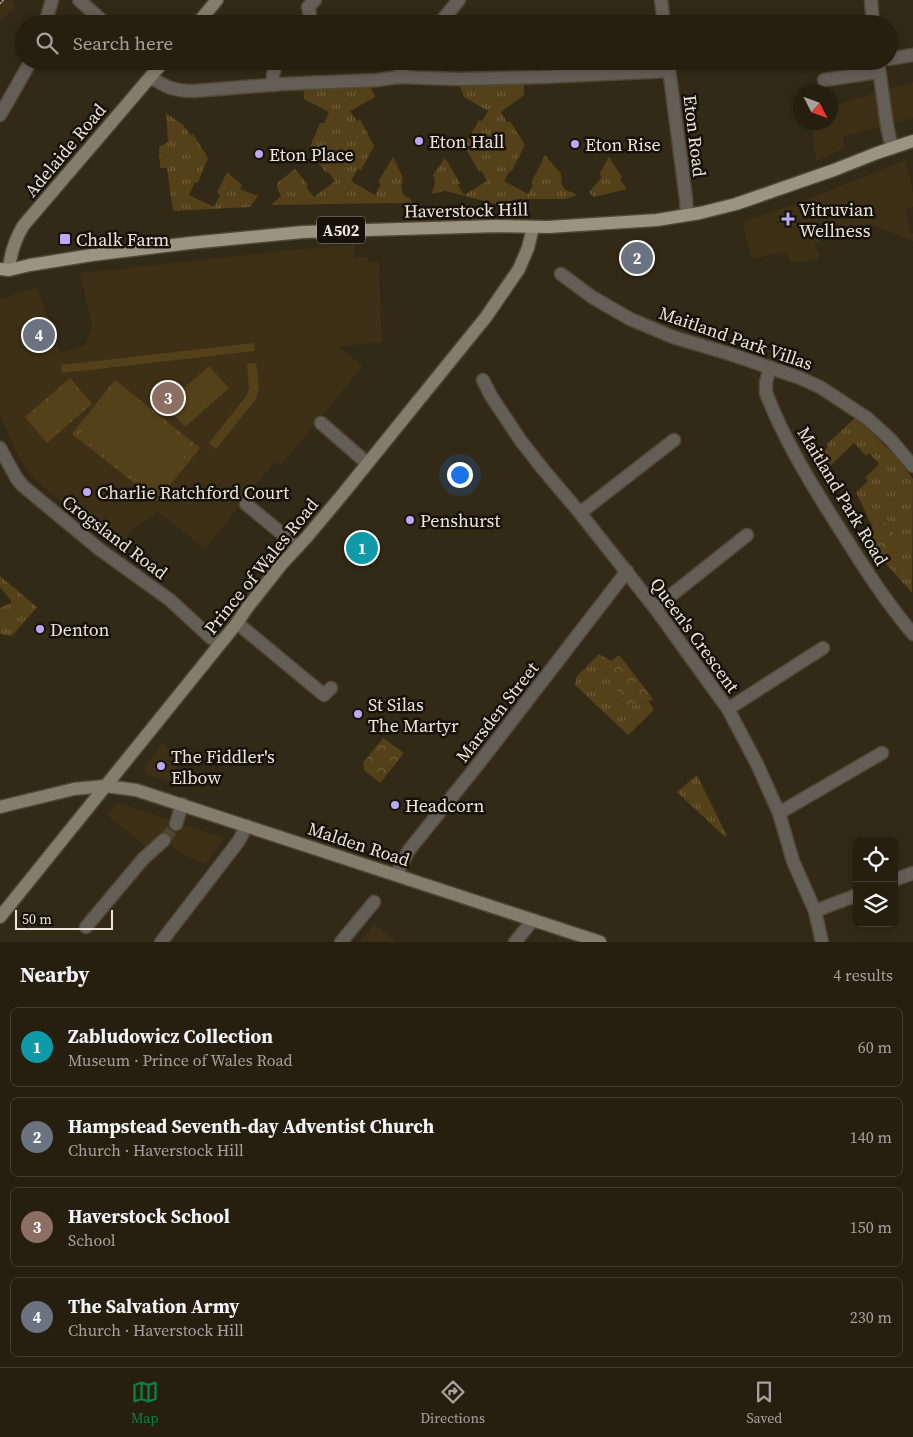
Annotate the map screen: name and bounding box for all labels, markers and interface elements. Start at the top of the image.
search box [15,15,898,70]
icon: search [33,29,61,57]
text: Search here [73,30,173,56]
north arrow [793,85,838,130]
street label: Eton Road [678,94,712,178]
street label: Adelaide Road [18,98,112,202]
place label: Eton Hall [429,129,504,154]
place label: Eton Rise [585,132,661,157]
marker: Eton Hall [413,135,425,147]
marker: Eton Rise [569,138,581,150]
place label: Eton Place [269,142,354,167]
marker: Eton Place [253,148,265,160]
street label: Haverstock Hill [404,196,528,224]
place label: Vitruvian Wellness [799,197,874,243]
marker: Vitruvian Wellness [781,212,795,226]
road number: A502 [317,216,365,244]
place label: Chalk Farm [76,227,169,252]
marker: Chalk Farm [58,232,72,246]
pin: 2 [621,239,653,277]
street label: Maitland Park Villas [656,300,816,376]
pin: 4 [23,316,55,354]
pin: 3 [152,379,184,417]
street label: Maitland Park Road [792,422,894,570]
your location [447,462,473,488]
place label: Charlie Ratchford Court [97,480,289,505]
marker: Charlie Ratchford Court [81,486,93,498]
street label: Crogsland Road [57,489,173,585]
street label: Prince of Wales Road [198,492,324,640]
place label: Penshurst [420,508,500,533]
marker: Penshurst [404,514,416,526]
pin: 1 [346,529,378,567]
street label: Queen's Crescent [645,572,745,698]
place label: Denton [50,617,110,642]
marker: Denton [34,623,46,635]
street label: Marsden Street [450,656,544,767]
place label: St Silas The Martyr [368,692,459,738]
marker: St Silas The Martyr [352,708,364,720]
place label: The Fiddler's Elbow [171,744,275,790]
marker: The Fiddler's Elbow [155,760,167,772]
place label: Headcorn [405,793,484,818]
marker: Headcorn [389,799,401,811]
street label: Malden Road [305,816,413,872]
map controls [853,837,898,927]
button: locate [853,837,898,882]
button: layers [853,882,898,927]
scale bar [15,907,112,930]
text: 50 m [22,909,52,929]
text: Nearby [20,960,90,989]
text: 4 results [833,964,893,986]
text: Zabludowicz Collection [68,1023,273,1049]
text: 1 [33,1036,41,1058]
text: 60 m [858,1036,892,1058]
text: Museum · Prince of Wales Road [68,1049,293,1071]
text: Hampstead Seventh-day Adventist Church [68,1113,434,1139]
text: 2 [33,1126,41,1148]
text: 140 m [850,1126,892,1148]
text: Church · Haverstock Hill [68,1139,244,1161]
text: Haverstock School [68,1203,230,1229]
text: 3 [33,1216,41,1238]
text: 150 m [850,1216,892,1238]
text: School [68,1229,116,1251]
text: The Salvation Army [68,1293,239,1319]
text: 4 [33,1306,41,1328]
text: 230 m [850,1306,892,1328]
text: Church · Haverstock Hill [68,1319,244,1341]
tab: Map [131,1378,159,1428]
tab: Directions [420,1378,485,1428]
tab: Saved [746,1378,782,1428]

